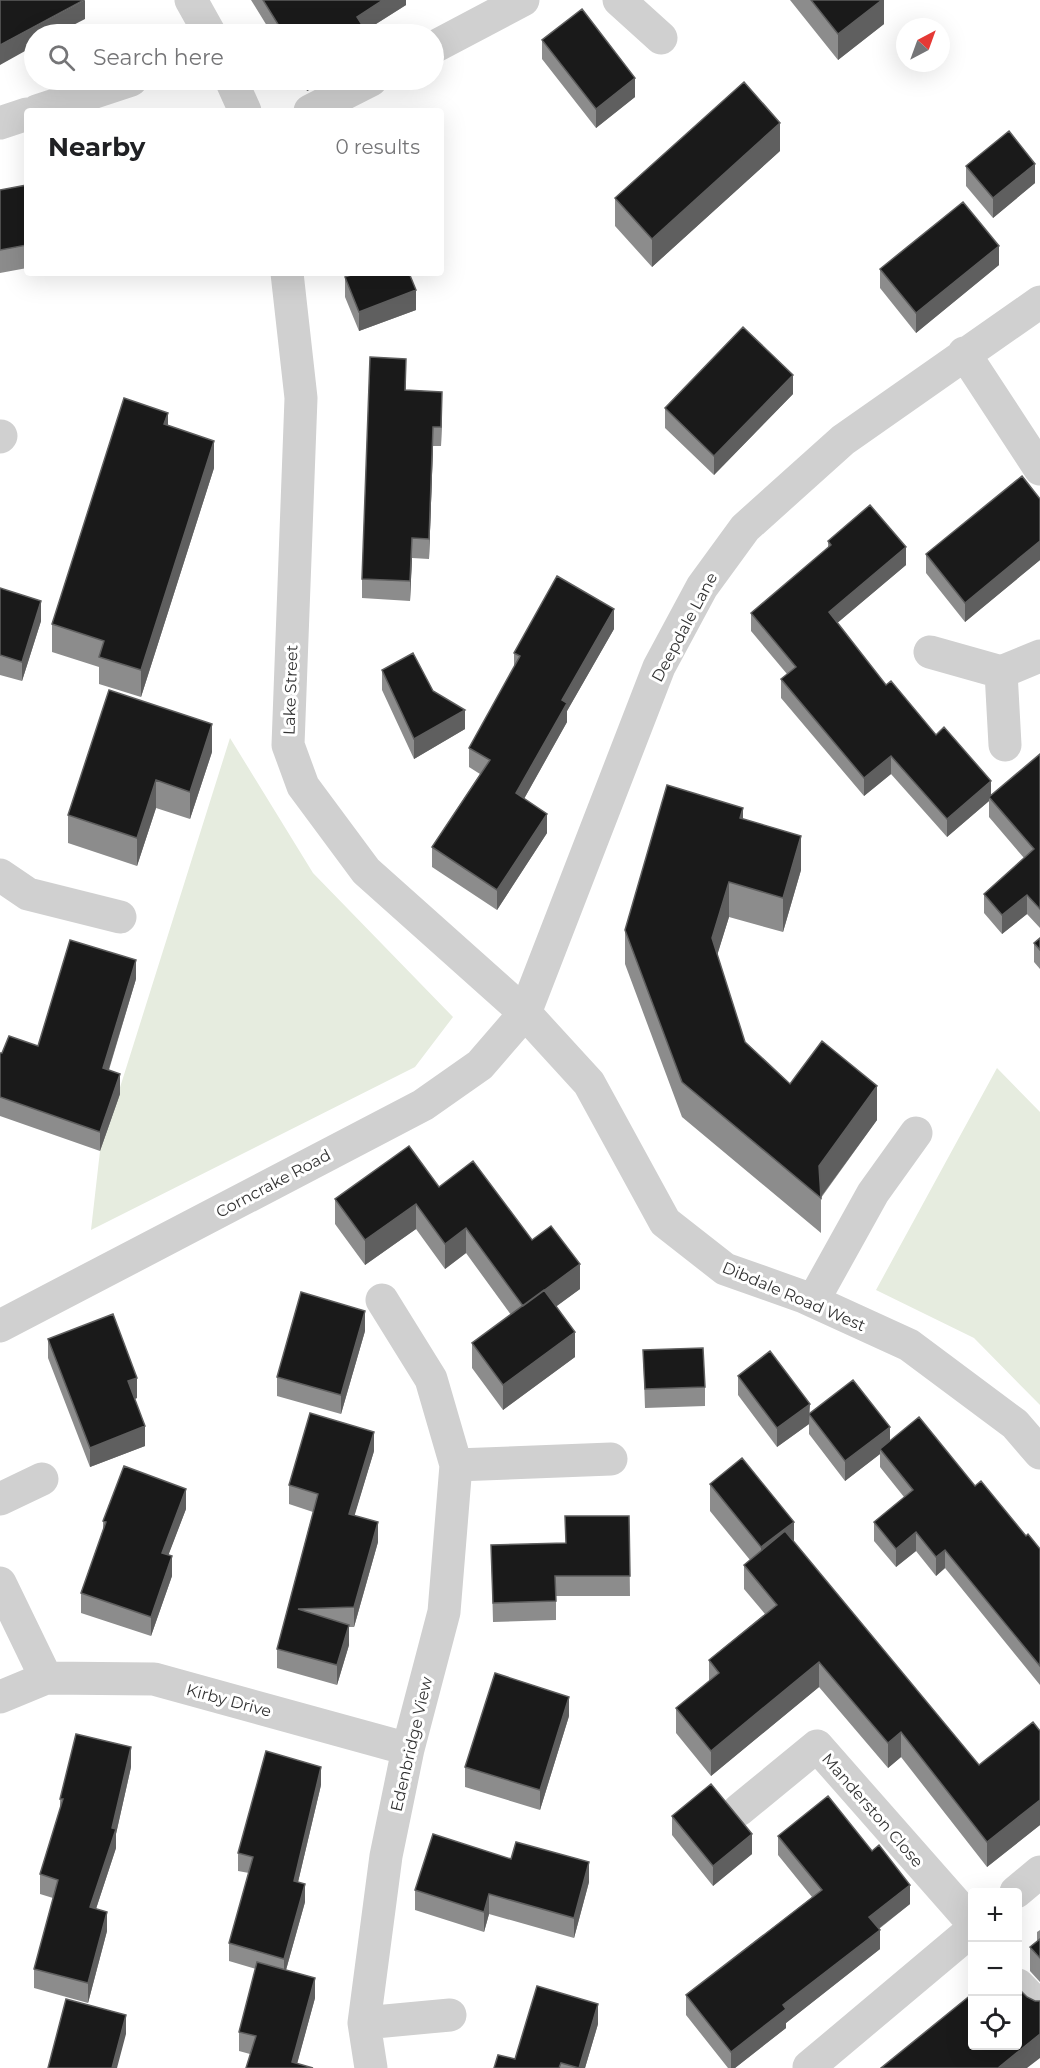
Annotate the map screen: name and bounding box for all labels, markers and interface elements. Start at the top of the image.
north arrow [896,18,950,72]
search box [24,24,444,90]
icon: search [45,41,78,74]
text: Search here [93,44,224,71]
text: Nearby [48,131,145,163]
text: 0 results [335,135,420,159]
street label: Deepdale Lane [648,569,721,685]
street label: Lake Street [279,644,302,735]
street label: Corncrake Road [213,1145,334,1222]
street label: Dibdale Road West [719,1258,869,1335]
street label: Edenbridge View [387,1675,436,1813]
street label: Kirby Drive [184,1680,274,1721]
street label: Manderston Close [818,1750,927,1871]
map controls [968,1888,1022,2050]
button: + [968,1888,1022,1942]
button: − [968,1942,1022,1996]
button: locate [968,1996,1022,2050]

